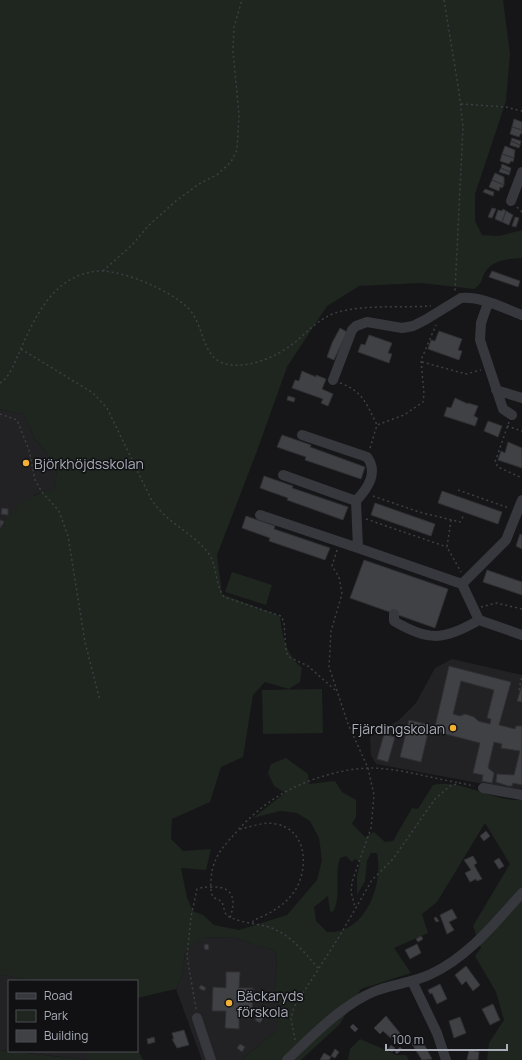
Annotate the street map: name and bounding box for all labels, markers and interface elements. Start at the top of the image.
place label: Björkhöjdsskolan [34,454,144,473]
marker: Björkhöjdsskolan [21,458,31,468]
place label: Fjärdingskolan [352,719,445,738]
marker: Fjärdingskolan [448,723,458,733]
legend [8,980,138,1052]
place label: Bäckaryds förskola [237,986,304,1021]
text: Road [44,987,72,1004]
marker: Bäckaryds förskola [224,998,234,1008]
text: Park [44,1007,69,1024]
scale bar [386,1026,507,1052]
text: Building [44,1027,88,1044]
text: 100 m [392,1031,424,1048]

